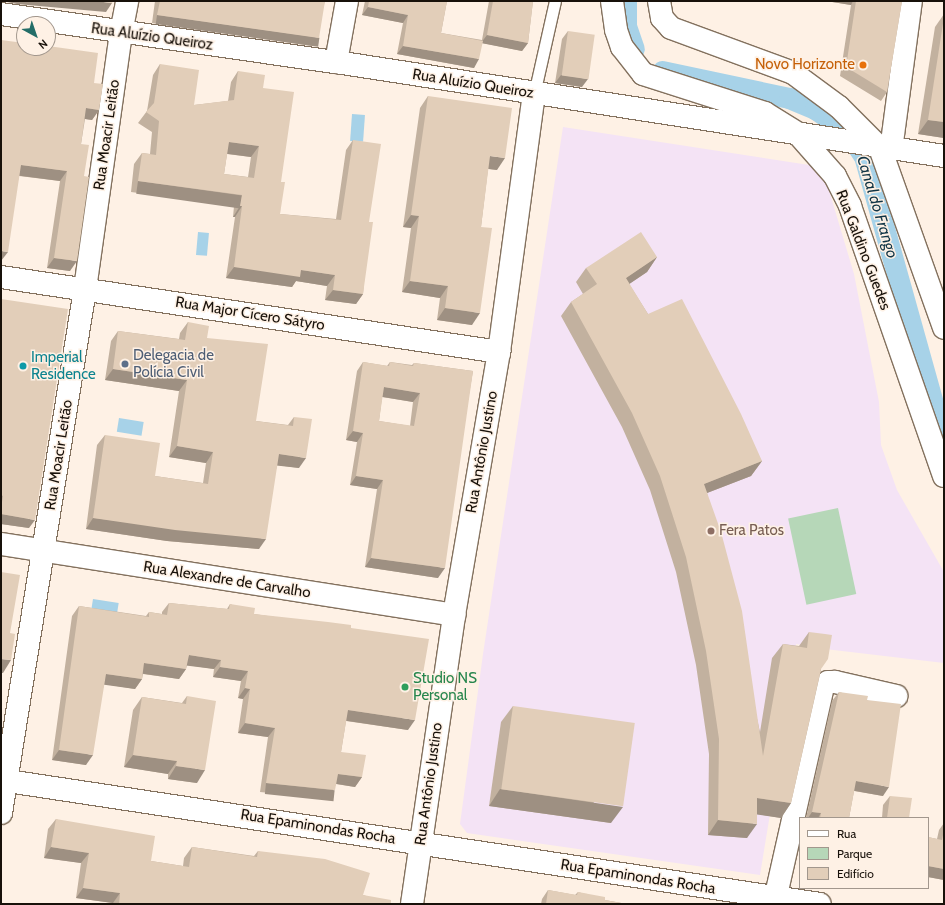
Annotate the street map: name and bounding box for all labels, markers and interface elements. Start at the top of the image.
north arrow [16,16,56,56]
street label: Rua Aluízio Queiroz [90,20,214,54]
text: N [36,37,51,52]
place label: Novo Horizonte [755,56,855,74]
marker: Novo Horizonte [858,60,868,70]
street label: Rua Aluízio Queiroz [411,66,535,102]
street label: Rua Moacir Leitão [90,78,124,192]
water label: Canal do Frango [852,153,902,261]
street label: Rua Galdino Guedes [832,187,894,313]
street label: Rua Major Cícero Sátyro [174,293,326,335]
place label: Delegacia de Polícia Civil [133,346,214,381]
place label: Imperial Residence [31,348,96,383]
marker: Delegacia de Polícia Civil [120,359,130,369]
marker: Imperial Residence [18,361,28,371]
street label: Rua Antônio Justino [462,389,502,515]
street label: Rua Moacir Leitão [41,398,77,512]
place label: Fera Patos [719,522,784,540]
marker: Fera Patos [706,526,716,536]
street label: Rua Alexandre de Carvalho [142,558,312,602]
place label: Studio NS Personal [413,669,477,704]
marker: Studio NS Personal [400,682,410,692]
street label: Rua Antônio Justino [411,721,447,847]
street label: Rua Epaminondas Rocha [239,806,397,848]
legend [799,817,929,889]
text: Rua [837,826,856,841]
text: Parque [837,846,872,861]
street label: Rua Epaminondas Rocha [559,856,717,898]
text: Edifício [837,866,874,881]

